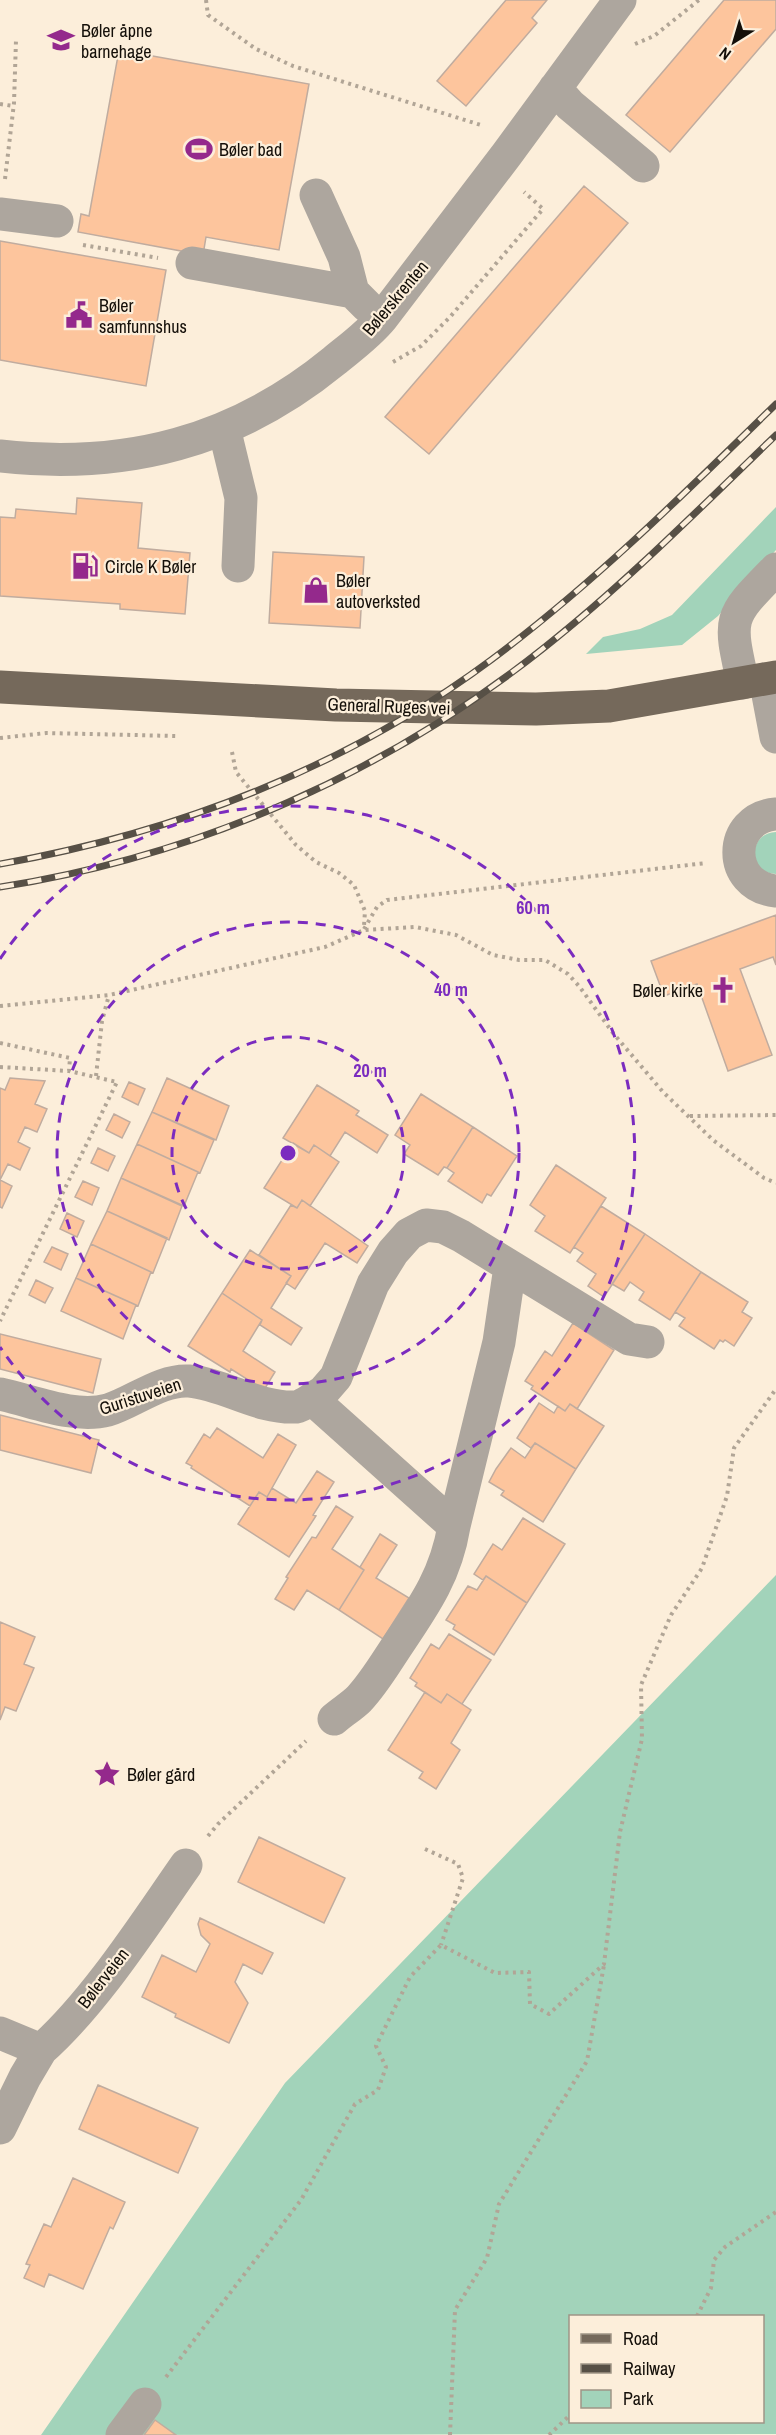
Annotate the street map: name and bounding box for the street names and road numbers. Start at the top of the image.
street label: Bølerskrenten [356,255,434,341]
street label: General Ruges vei [327,691,451,721]
street label: Guristuveien [96,1371,184,1421]
street label: Bølerveien [71,1943,135,2013]

